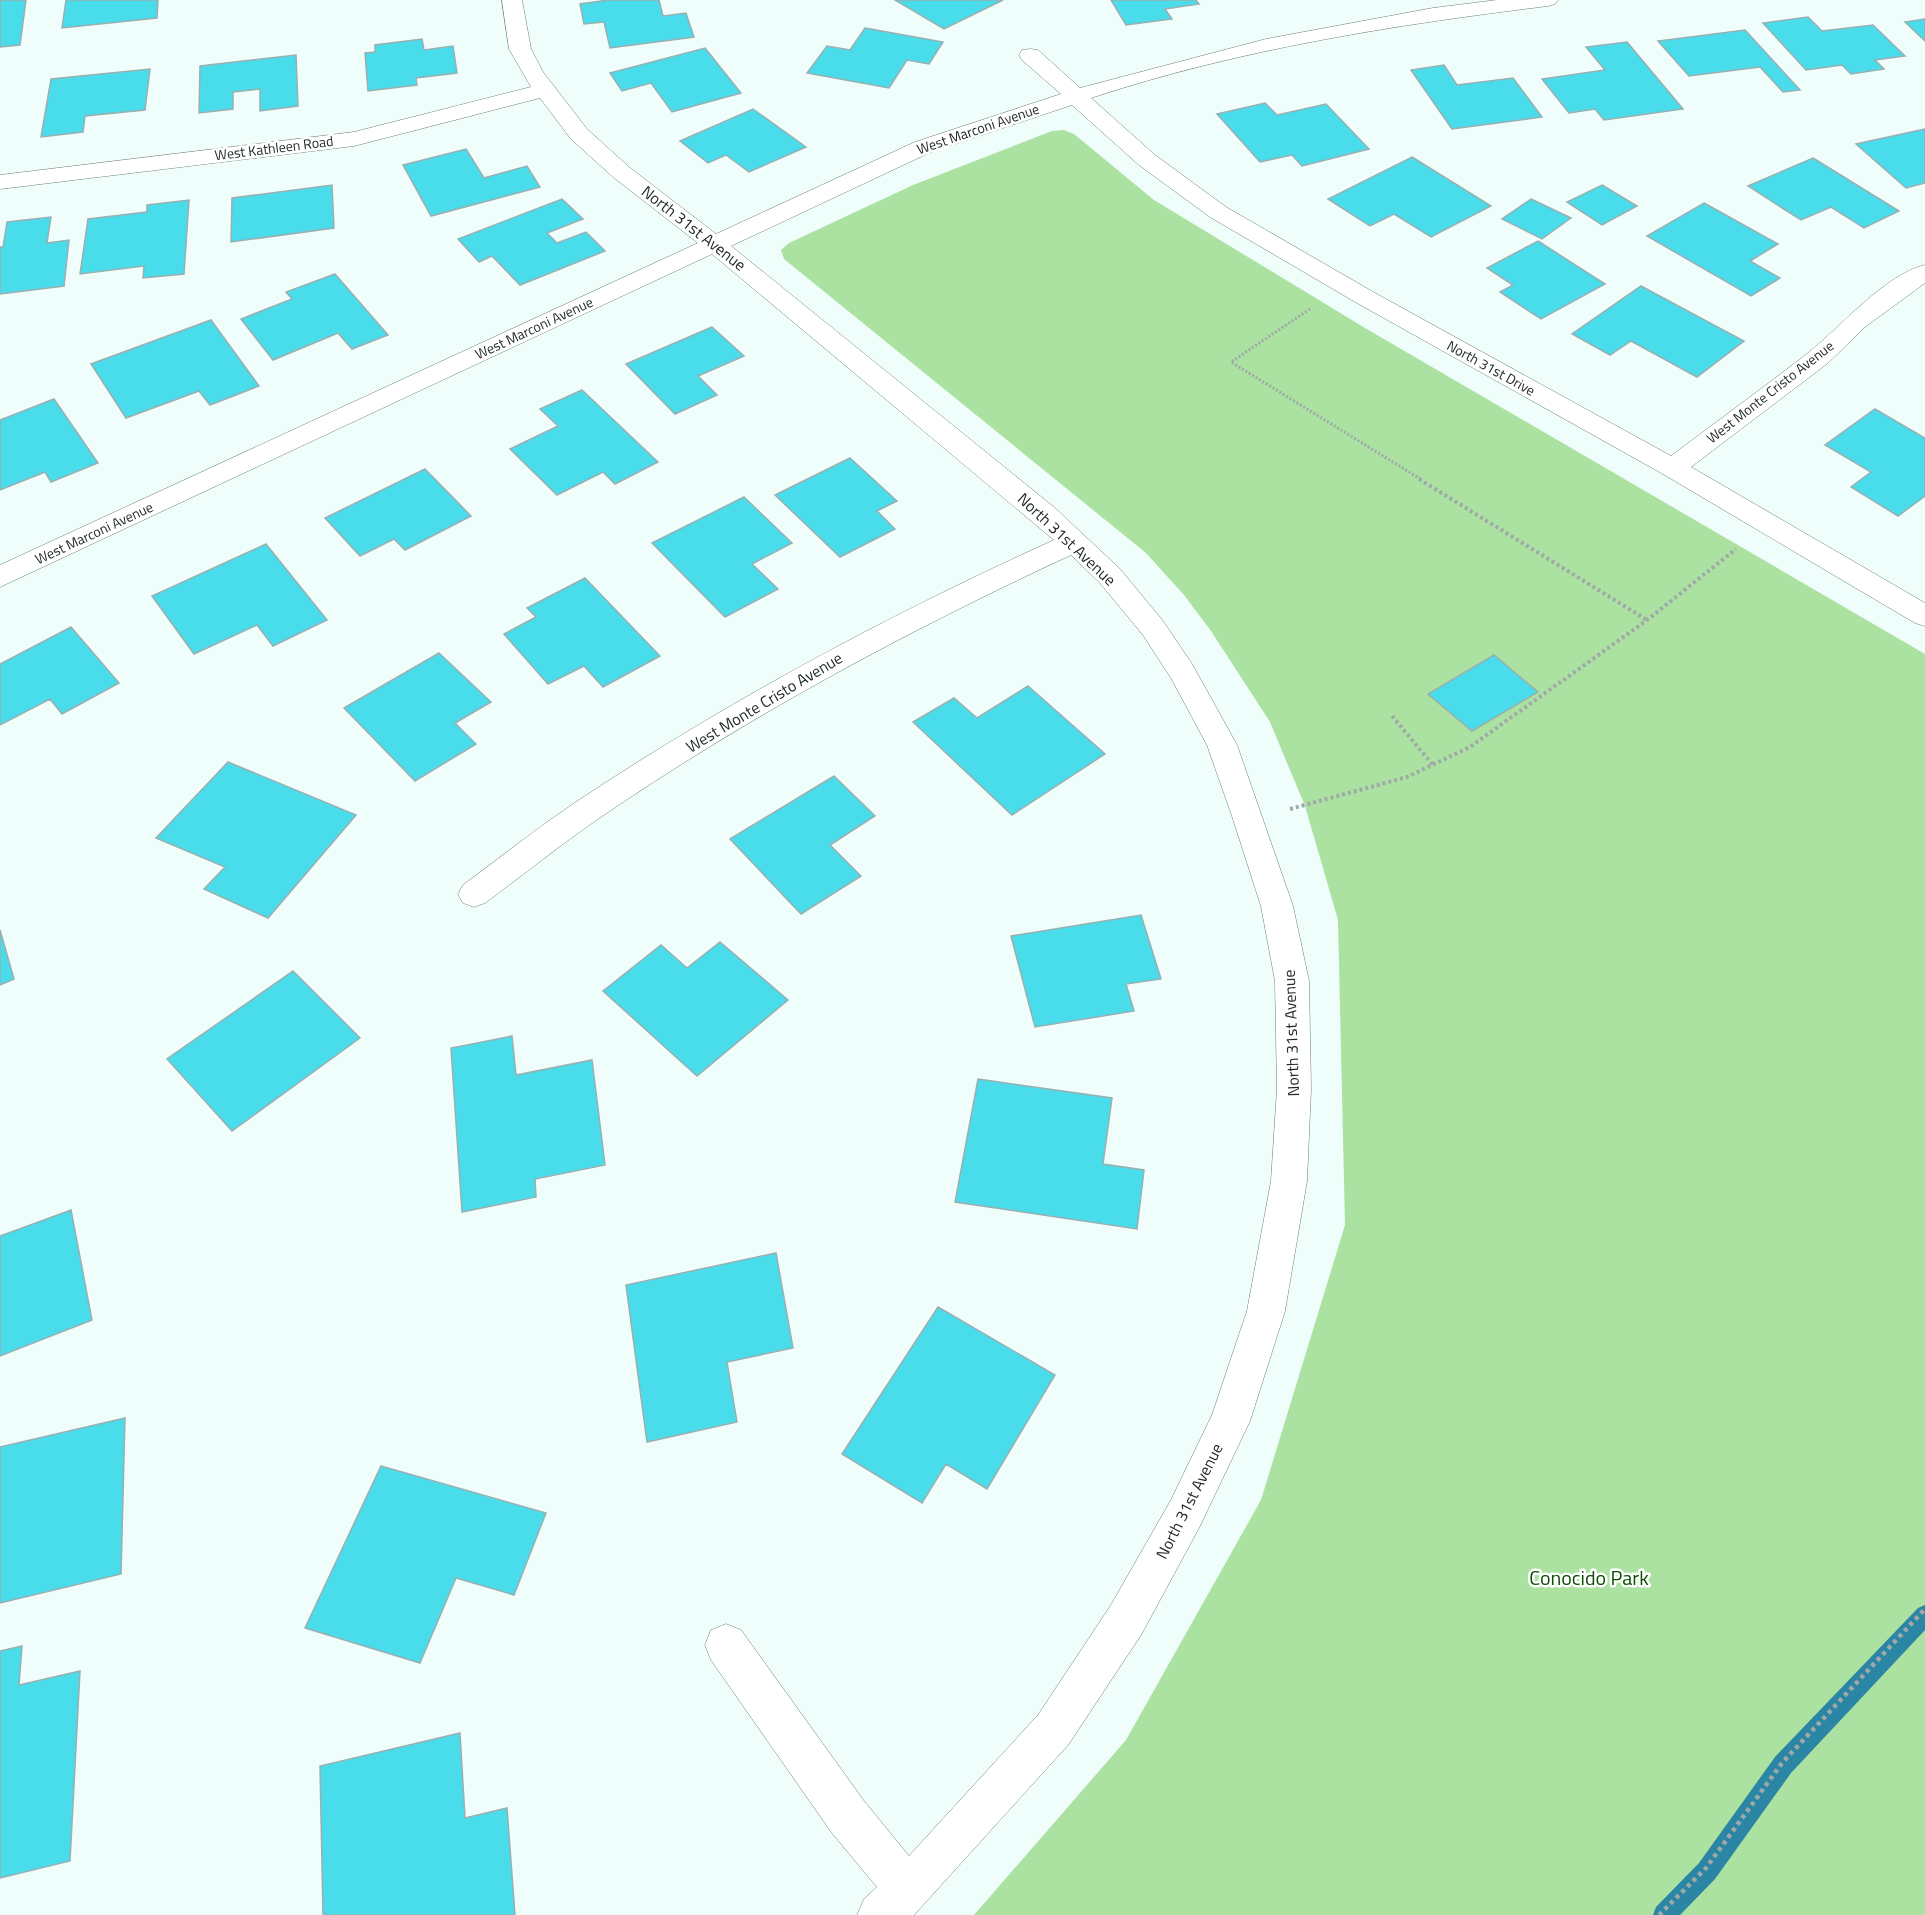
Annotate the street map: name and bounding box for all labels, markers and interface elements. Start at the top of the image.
street label: West Marconi Avenue [914,98,1042,159]
street label: West Kathleen Road [213,130,334,165]
street label: North 31st Avenue [637,179,751,277]
street label: West Marconi Avenue [471,291,596,364]
street label: North 31st Drive [1443,335,1539,400]
street label: West Monte Cristo Avenue [1702,335,1838,448]
street label: North 31st Avenue [1012,487,1122,591]
street label: West Marconi Avenue [31,496,156,569]
street label: West Monte Cristo Avenue [681,646,847,758]
street label: North 31st Avenue [1277,969,1305,1097]
street label: North 31st Avenue [1149,1439,1229,1563]
park label: Conocido Park [1529,1562,1649,1593]

